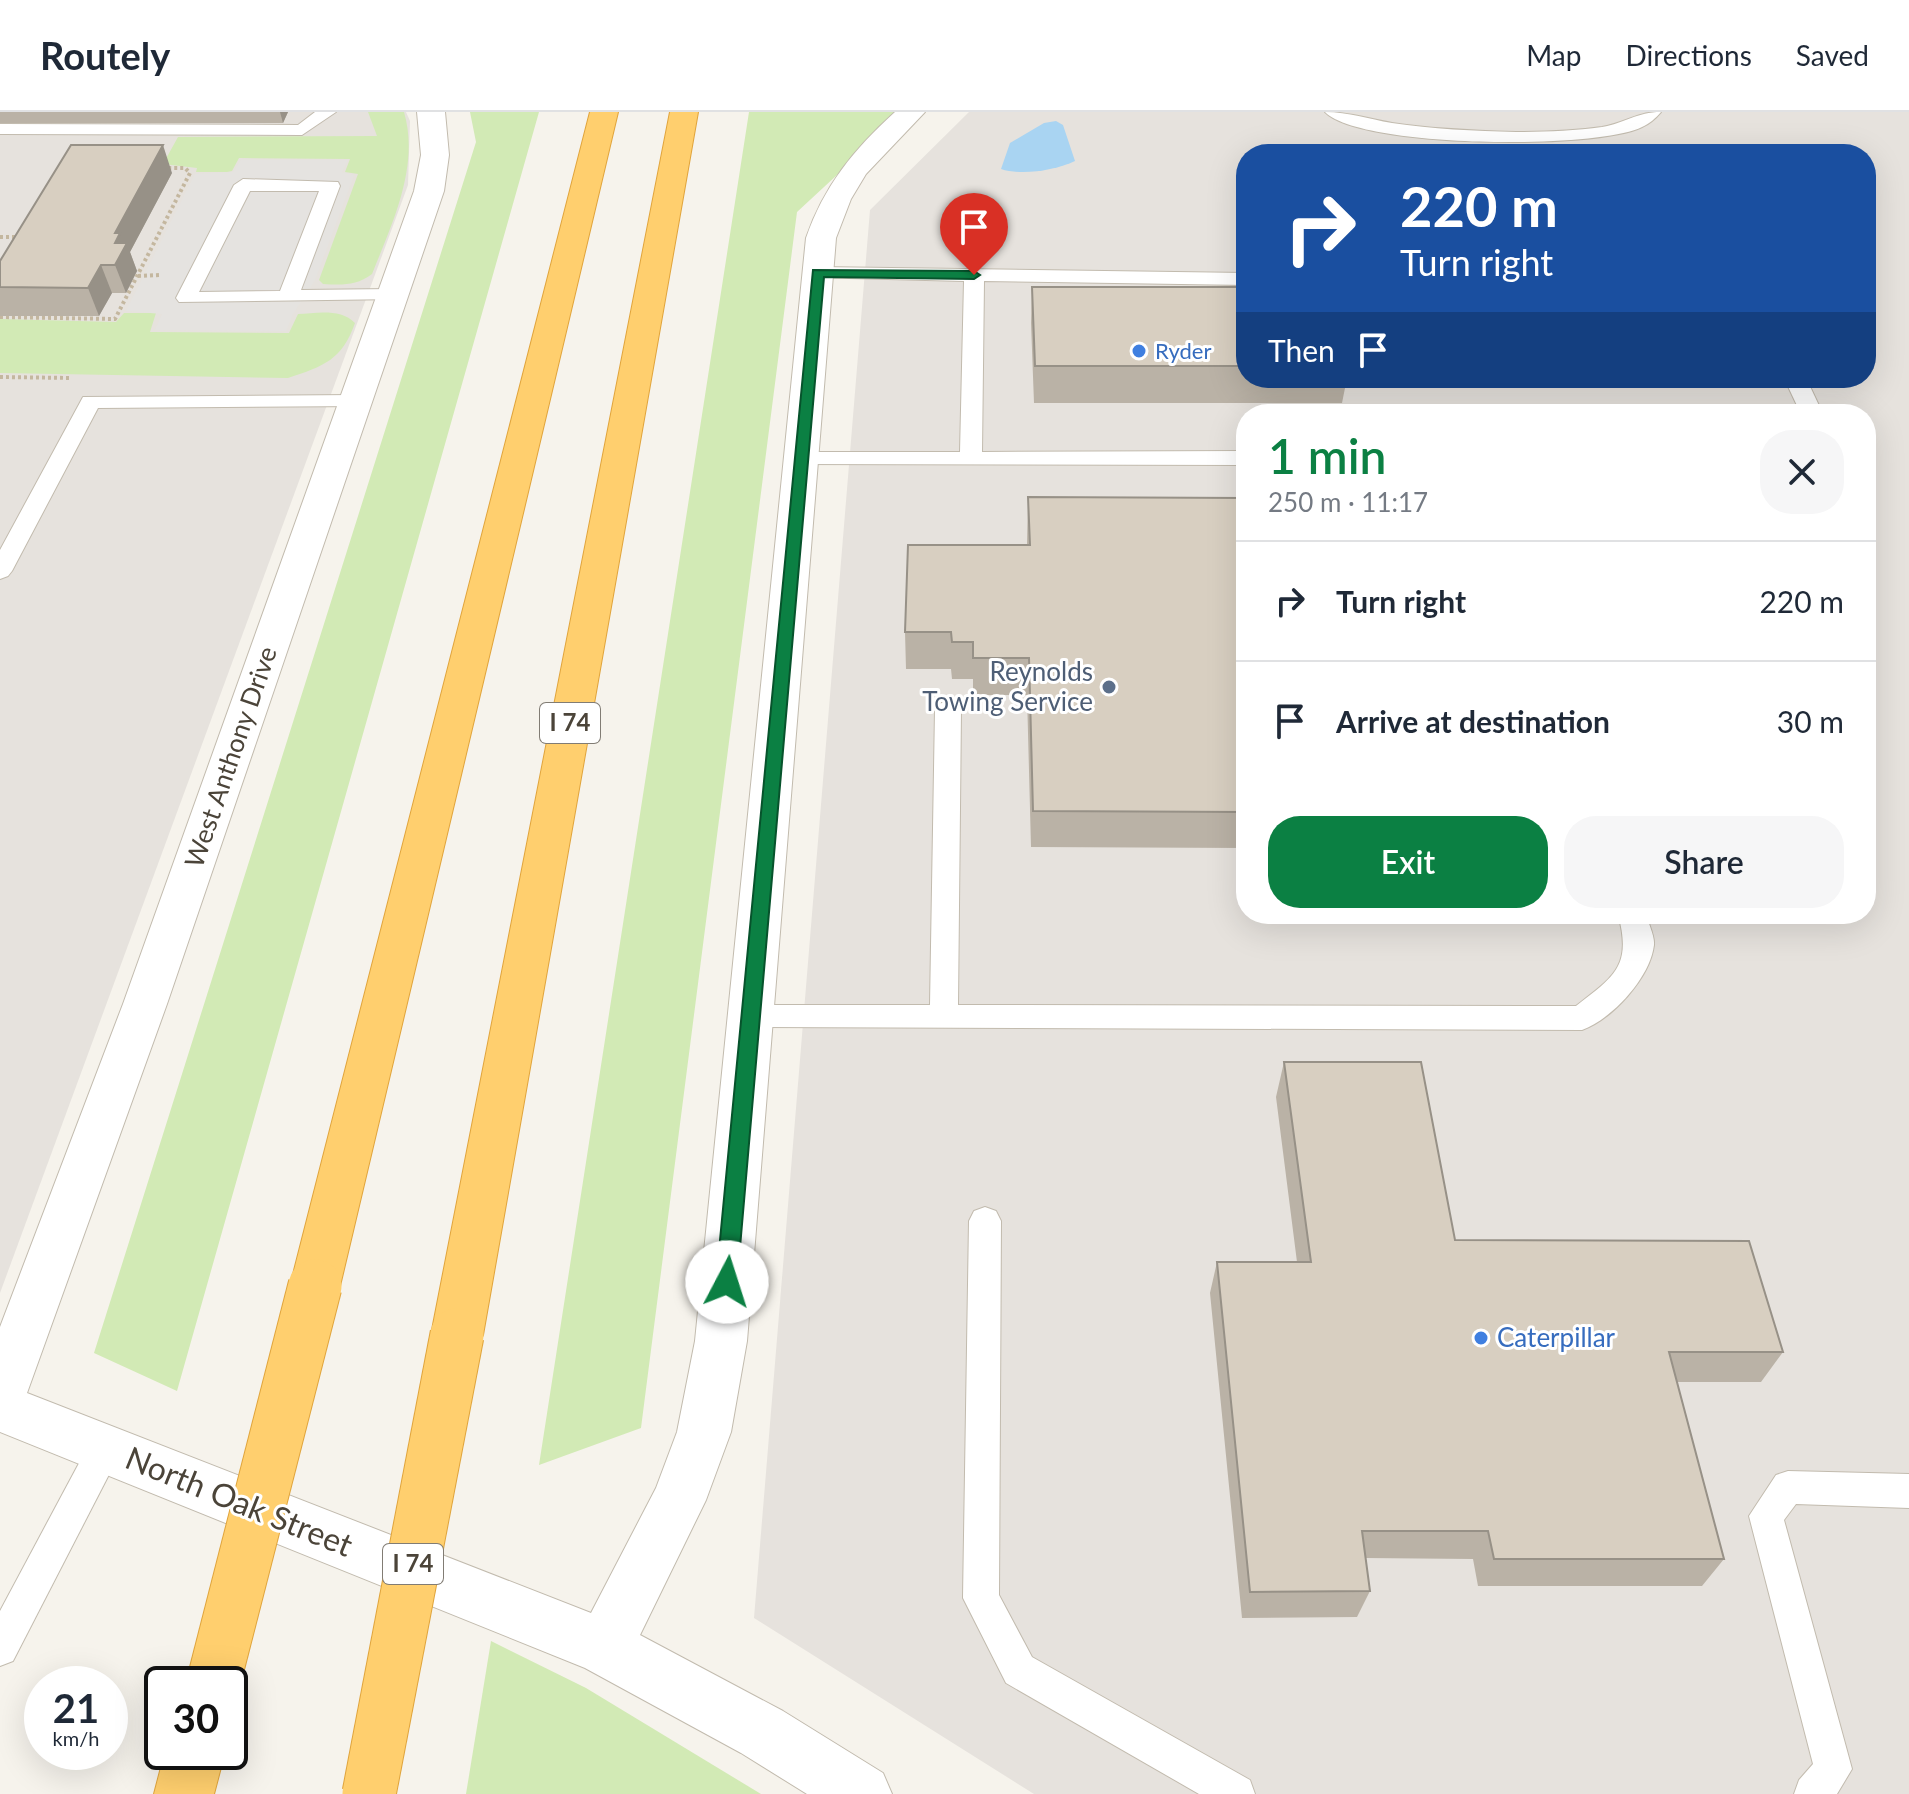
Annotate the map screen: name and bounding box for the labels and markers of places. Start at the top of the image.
pin [940,193,1008,275]
place label: Ryder [1155,337,1211,364]
marker: Ryder [1130,342,1148,360]
place label: Reynolds Towing Service [922,655,1093,717]
marker: Reynolds Towing Service [1100,678,1118,696]
place label: Caterpillar [1497,1321,1616,1353]
marker: Caterpillar [1472,1329,1490,1347]

